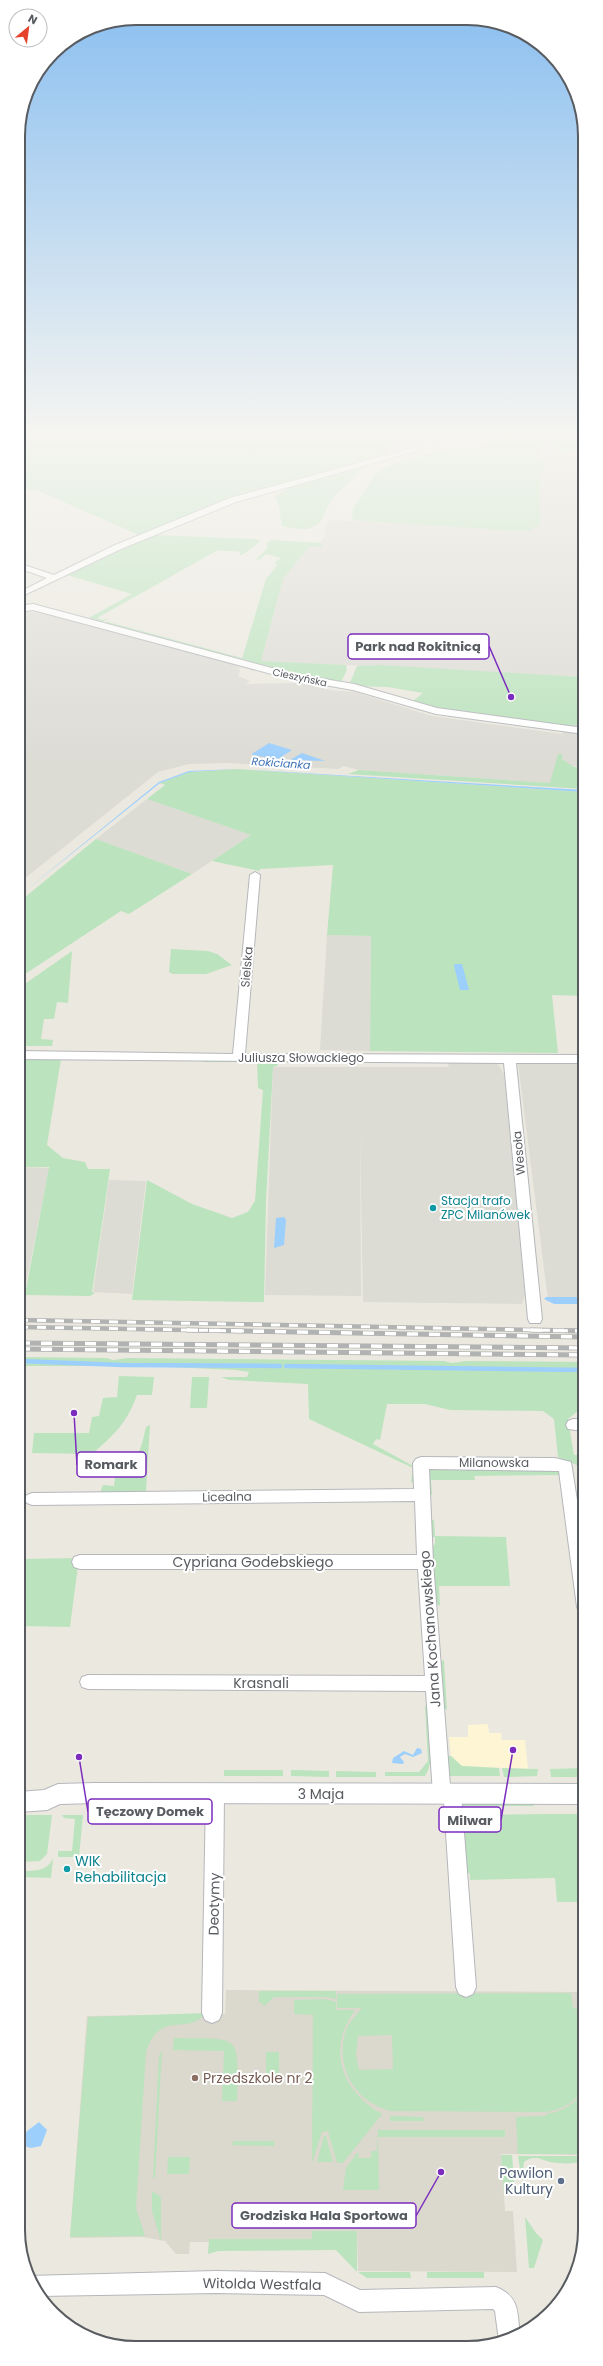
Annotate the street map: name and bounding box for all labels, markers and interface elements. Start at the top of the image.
north arrow [8,8,48,48]
text: N [25,10,40,28]
callout: Park nad Rokitnicą [348,634,489,659]
text: Park nad Rokitnicą [355,637,481,656]
street label: Cieszyńska [271,664,329,691]
water label: Rokicianka [251,753,312,773]
street label: Sielska [236,946,257,988]
street label: Juliusza Słowackiego [238,1049,364,1066]
street label: Wesoła [508,1130,529,1176]
place label: Stacja trafo ZPC Milanówek [441,1192,531,1223]
marker: Stacja trafo ZPC Milanówek [428,1203,438,1213]
callout: Romark [77,1452,146,1477]
street label: Milanowska [459,1454,529,1471]
text: Romark [85,1455,137,1474]
street label: Licealna [202,1488,252,1505]
street label: Jana Kochanowskiego [415,1550,445,1708]
street label: Cypriana Godebskiego [173,1552,334,1572]
street label: Krasnali [233,1673,289,1693]
street label: 3 Maja [298,1784,344,1804]
callout: Tęczowy Domek [88,1799,212,1824]
text: Tęczowy Domek [96,1802,204,1821]
callout: Milwar [439,1807,501,1832]
text: Milwar [447,1811,493,1830]
place label: WIK Rehabilitacja [75,1851,166,1887]
marker: WIK Rehabilitacja [62,1864,72,1874]
street label: Deotymy [203,1872,225,1936]
place label: Przedszkole nr 2 [203,2068,313,2088]
marker: Przedszkole nr 2 [190,2073,200,2083]
place label: Pawilon Kultury [499,2163,553,2199]
marker: Pawilon Kultury [556,2176,566,2186]
callout: Grodziska Hala Sportowa [232,2203,416,2228]
text: Grodziska Hala Sportowa [240,2206,408,2225]
street label: Witolda Westfala [202,2273,322,2295]

